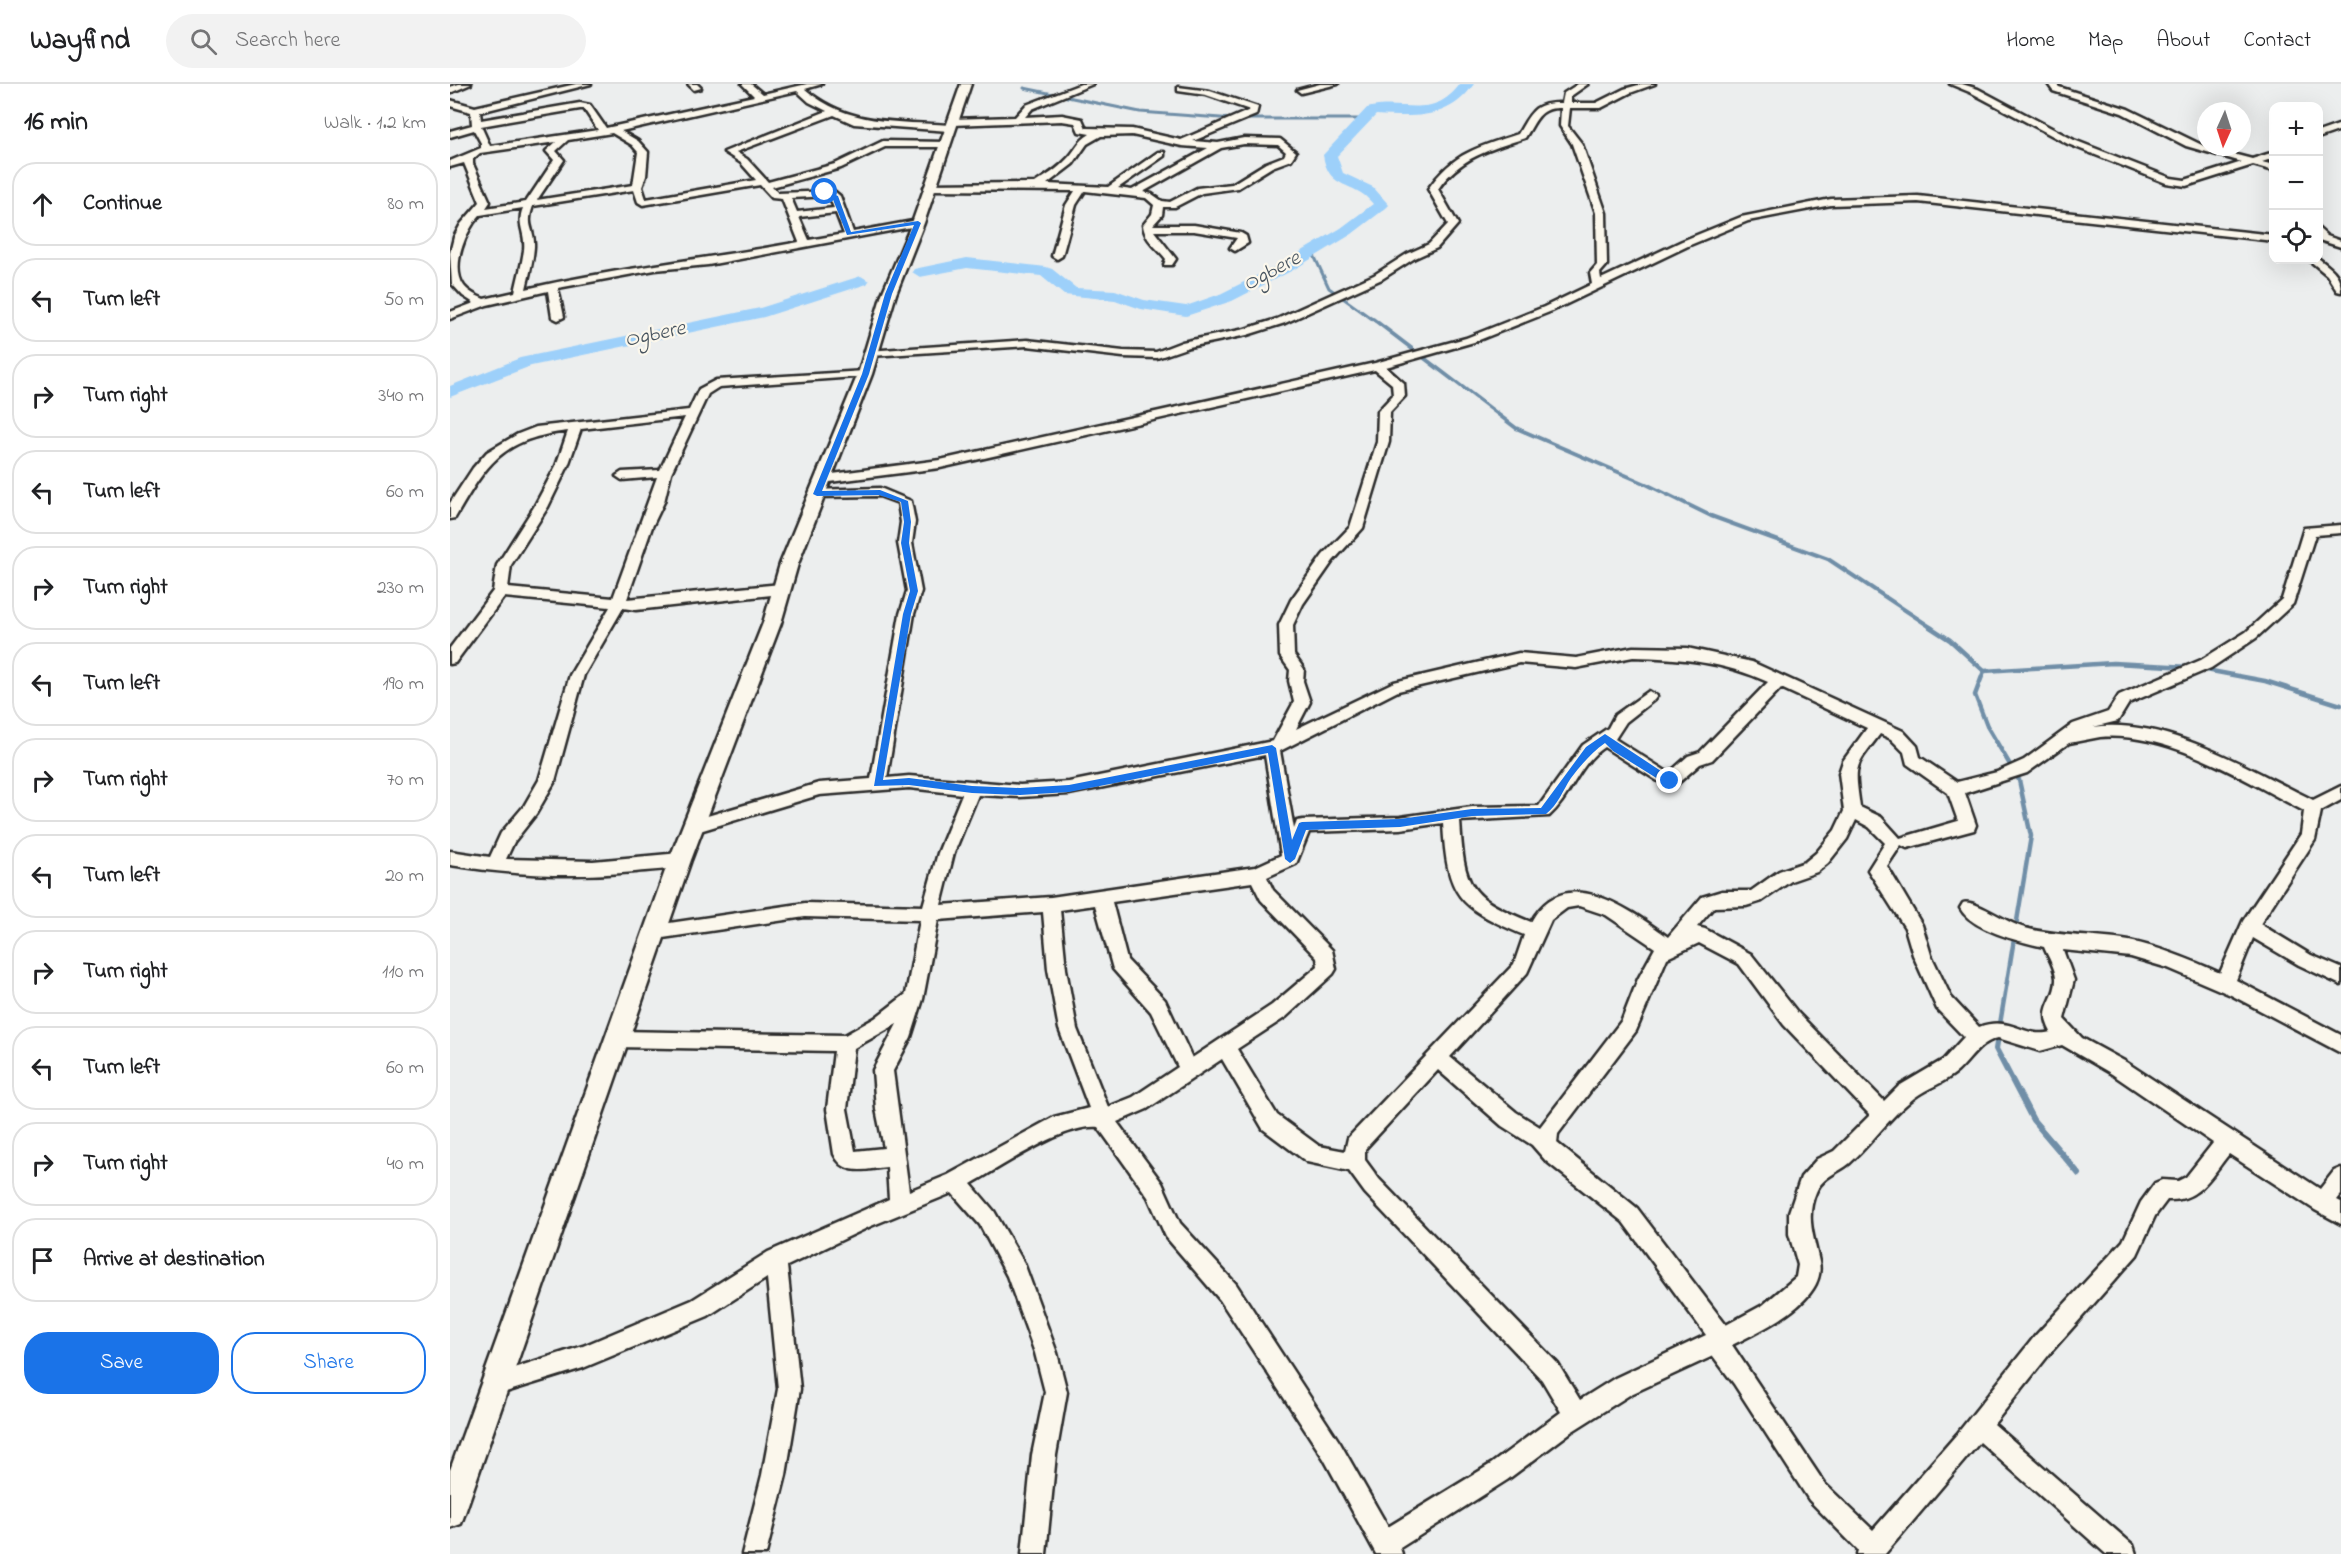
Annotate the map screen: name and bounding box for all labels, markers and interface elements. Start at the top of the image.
search box [166,14,586,68]
text: Wayfind [30,21,130,62]
icon: search [187,25,220,58]
text: Search here [235,25,340,57]
text: Home [2006,26,2055,56]
text: Map [2088,26,2123,56]
text: About [2156,26,2210,56]
text: Contact [2243,26,2311,56]
north arrow [2197,102,2251,156]
map controls [2269,102,2323,264]
button: + [2269,102,2323,156]
text: 16 min [24,104,88,142]
text: Walk · 1.2 km [324,109,426,138]
button: − [2269,156,2323,210]
route start [811,178,837,204]
icon: ahead [26,188,59,221]
text: Continue [83,188,162,220]
text: 80 m [387,190,424,219]
button: locate [2269,210,2323,264]
water label: Ogbere [1237,243,1308,301]
icon: left [26,284,59,317]
text: Turn left [83,284,160,316]
text: 50 m [383,286,424,315]
water label: Ogbere [622,313,690,357]
icon: right [26,380,59,413]
text: Turn right [83,380,168,412]
text: 340 m [378,382,424,411]
icon: left [26,476,59,509]
text: Turn left [83,476,160,508]
text: 60 m [386,478,424,507]
icon: right [26,572,59,605]
text: Turn right [83,572,168,604]
text: 230 m [377,574,424,603]
icon: left [26,668,59,701]
text: Turn left [83,668,160,700]
text: 190 m [382,670,424,699]
icon: right [26,764,59,797]
text: Turn right [83,764,168,796]
text: 70 m [387,766,424,795]
route end [1656,767,1682,793]
icon: left [26,860,59,893]
text: Turn left [83,860,160,892]
text: 20 m [385,862,424,891]
icon: right [26,956,59,989]
text: Turn right [83,956,168,988]
text: 110 m [382,958,424,987]
icon: left [26,1052,59,1085]
text: Turn left [83,1052,160,1084]
text: 60 m [386,1054,424,1083]
icon: right [26,1148,59,1181]
text: Turn right [83,1148,168,1180]
text: 40 m [387,1150,424,1179]
icon: arrive [26,1244,59,1277]
text: Arrive at destination [83,1244,265,1276]
button: Save [24,1332,219,1394]
button: Share [231,1332,426,1394]

